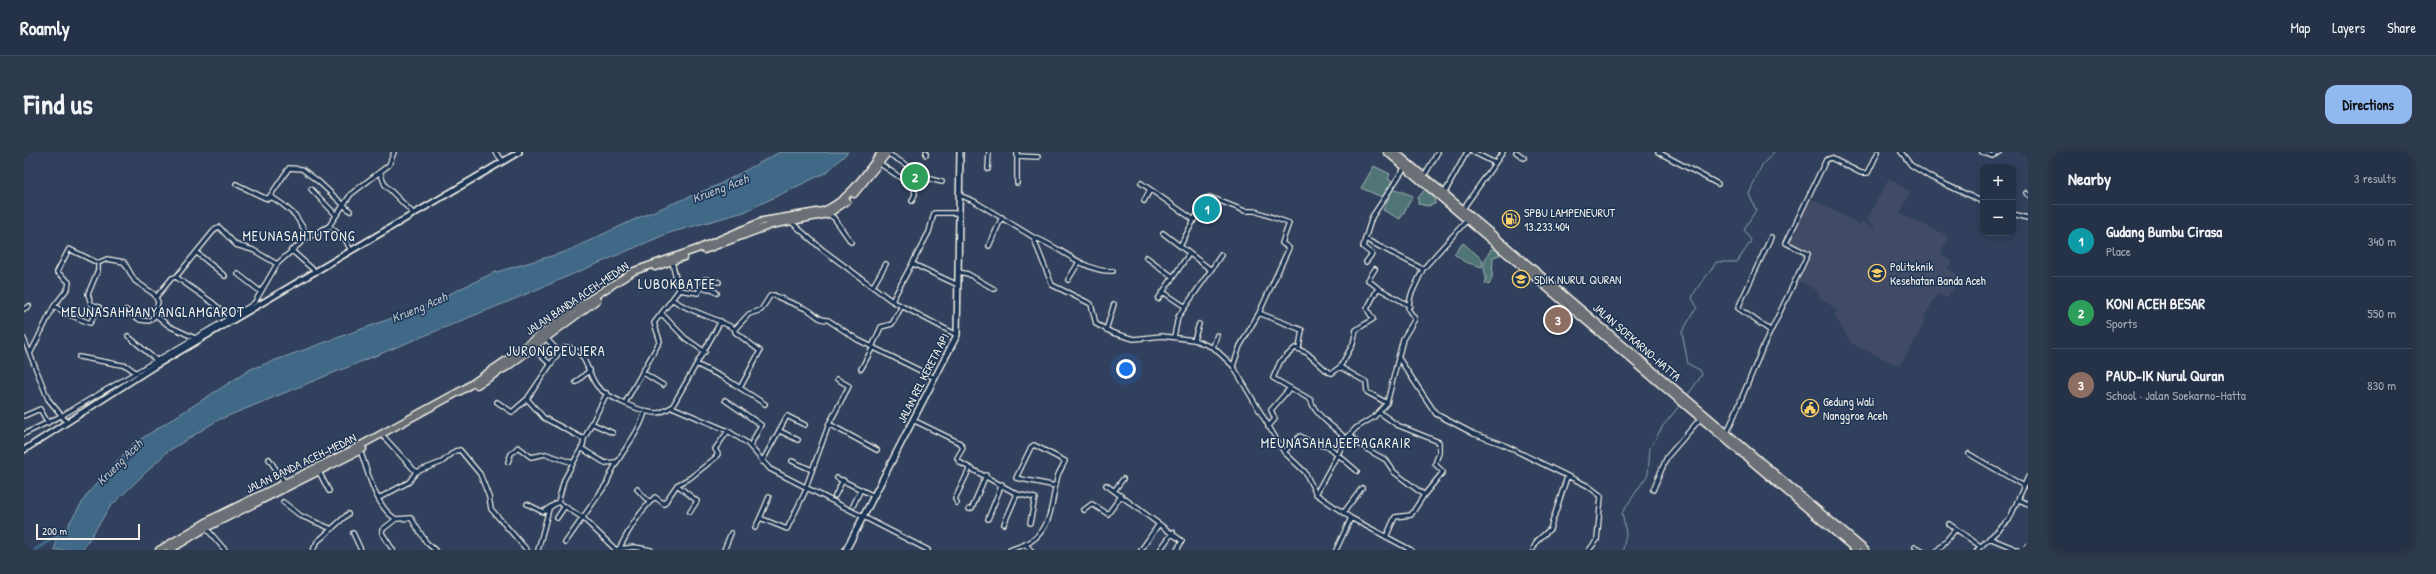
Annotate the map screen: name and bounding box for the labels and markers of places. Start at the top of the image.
pin: 2 [902,162,928,192]
pin: 1 [1194,194,1220,224]
place label: SPBU LAMPENEURUT 13.233.404 [1524,204,1616,235]
fuel station icon: SPBU LAMPENEURUT 13.233.404 [1501,209,1521,229]
place label: Politeknik Kesehatan Banda Aceh [1890,258,1986,289]
school or university icon: Politeknik Kesehatan Banda Aceh [1867,263,1887,283]
school or university icon: SDIK NURUL QURAN [1511,269,1531,289]
place label: SDIK NURUL QURAN [1534,271,1621,288]
pin: 3 [1545,305,1571,335]
place label: Gedung Wali Nanggroe Aceh [1823,393,1888,424]
public building icon: Gedung Wali Nanggroe Aceh [1800,398,1820,418]

